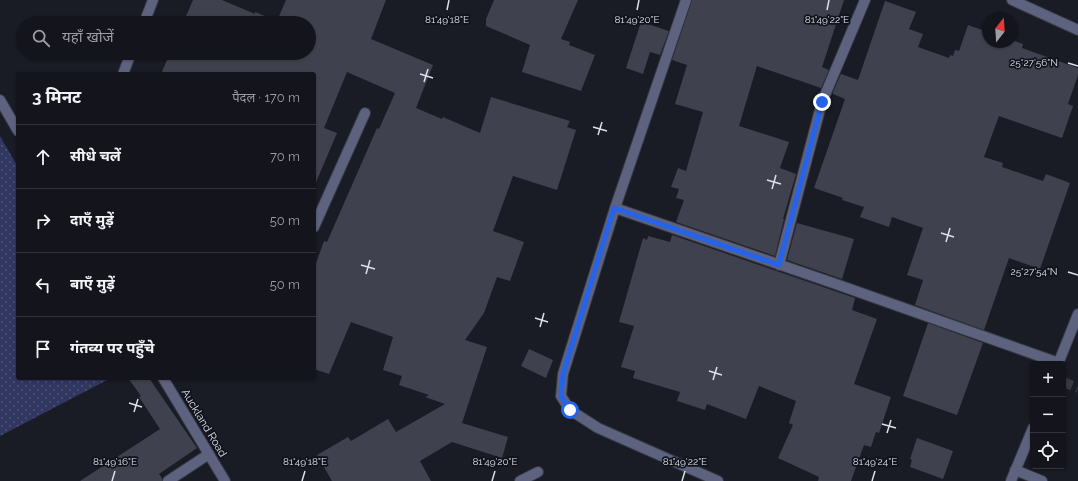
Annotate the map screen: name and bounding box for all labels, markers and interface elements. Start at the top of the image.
north arrow [982,12,1018,48]
text: 81°49'18"E [425,14,469,25]
text: 81°49'20"E [614,14,660,25]
text: 81°49'22"E [805,14,849,25]
search box [16,16,316,60]
icon: search [30,27,52,49]
text: यहाँ खोजें [62,28,114,46]
text: 25°27'56"N [1010,57,1058,68]
text: 3 मिनट [32,87,81,107]
text: पैदल · 170 m [232,90,300,105]
route end [813,93,831,111]
icon: ahead [32,146,54,168]
text: सीधे चलें [70,147,121,165]
text: 70 m [270,149,300,164]
icon: right [32,210,54,232]
text: दाएँ मुड़ें [70,211,114,229]
text: 50 m [270,213,300,228]
text: 25°27'54"N [1010,266,1058,277]
icon: left [32,274,54,296]
text: बाएँ मुड़ें [70,275,115,293]
text: 50 m [270,277,300,292]
icon: arrive [32,338,54,360]
text: गंतव्य पर पहुँचे [70,339,154,357]
map controls [1030,361,1066,469]
button: + [1030,361,1066,397]
street label: Auckland Road [179,387,230,460]
button: − [1030,397,1066,433]
route start [561,401,579,419]
button: locate [1030,433,1066,469]
text: 81°49'16"E [93,456,137,467]
text: 81°49'18"E [283,456,327,467]
text: 81°49'20"E [472,456,518,467]
text: 81°49'22"E [663,456,707,467]
text: 81°49'24"E [853,456,897,467]

